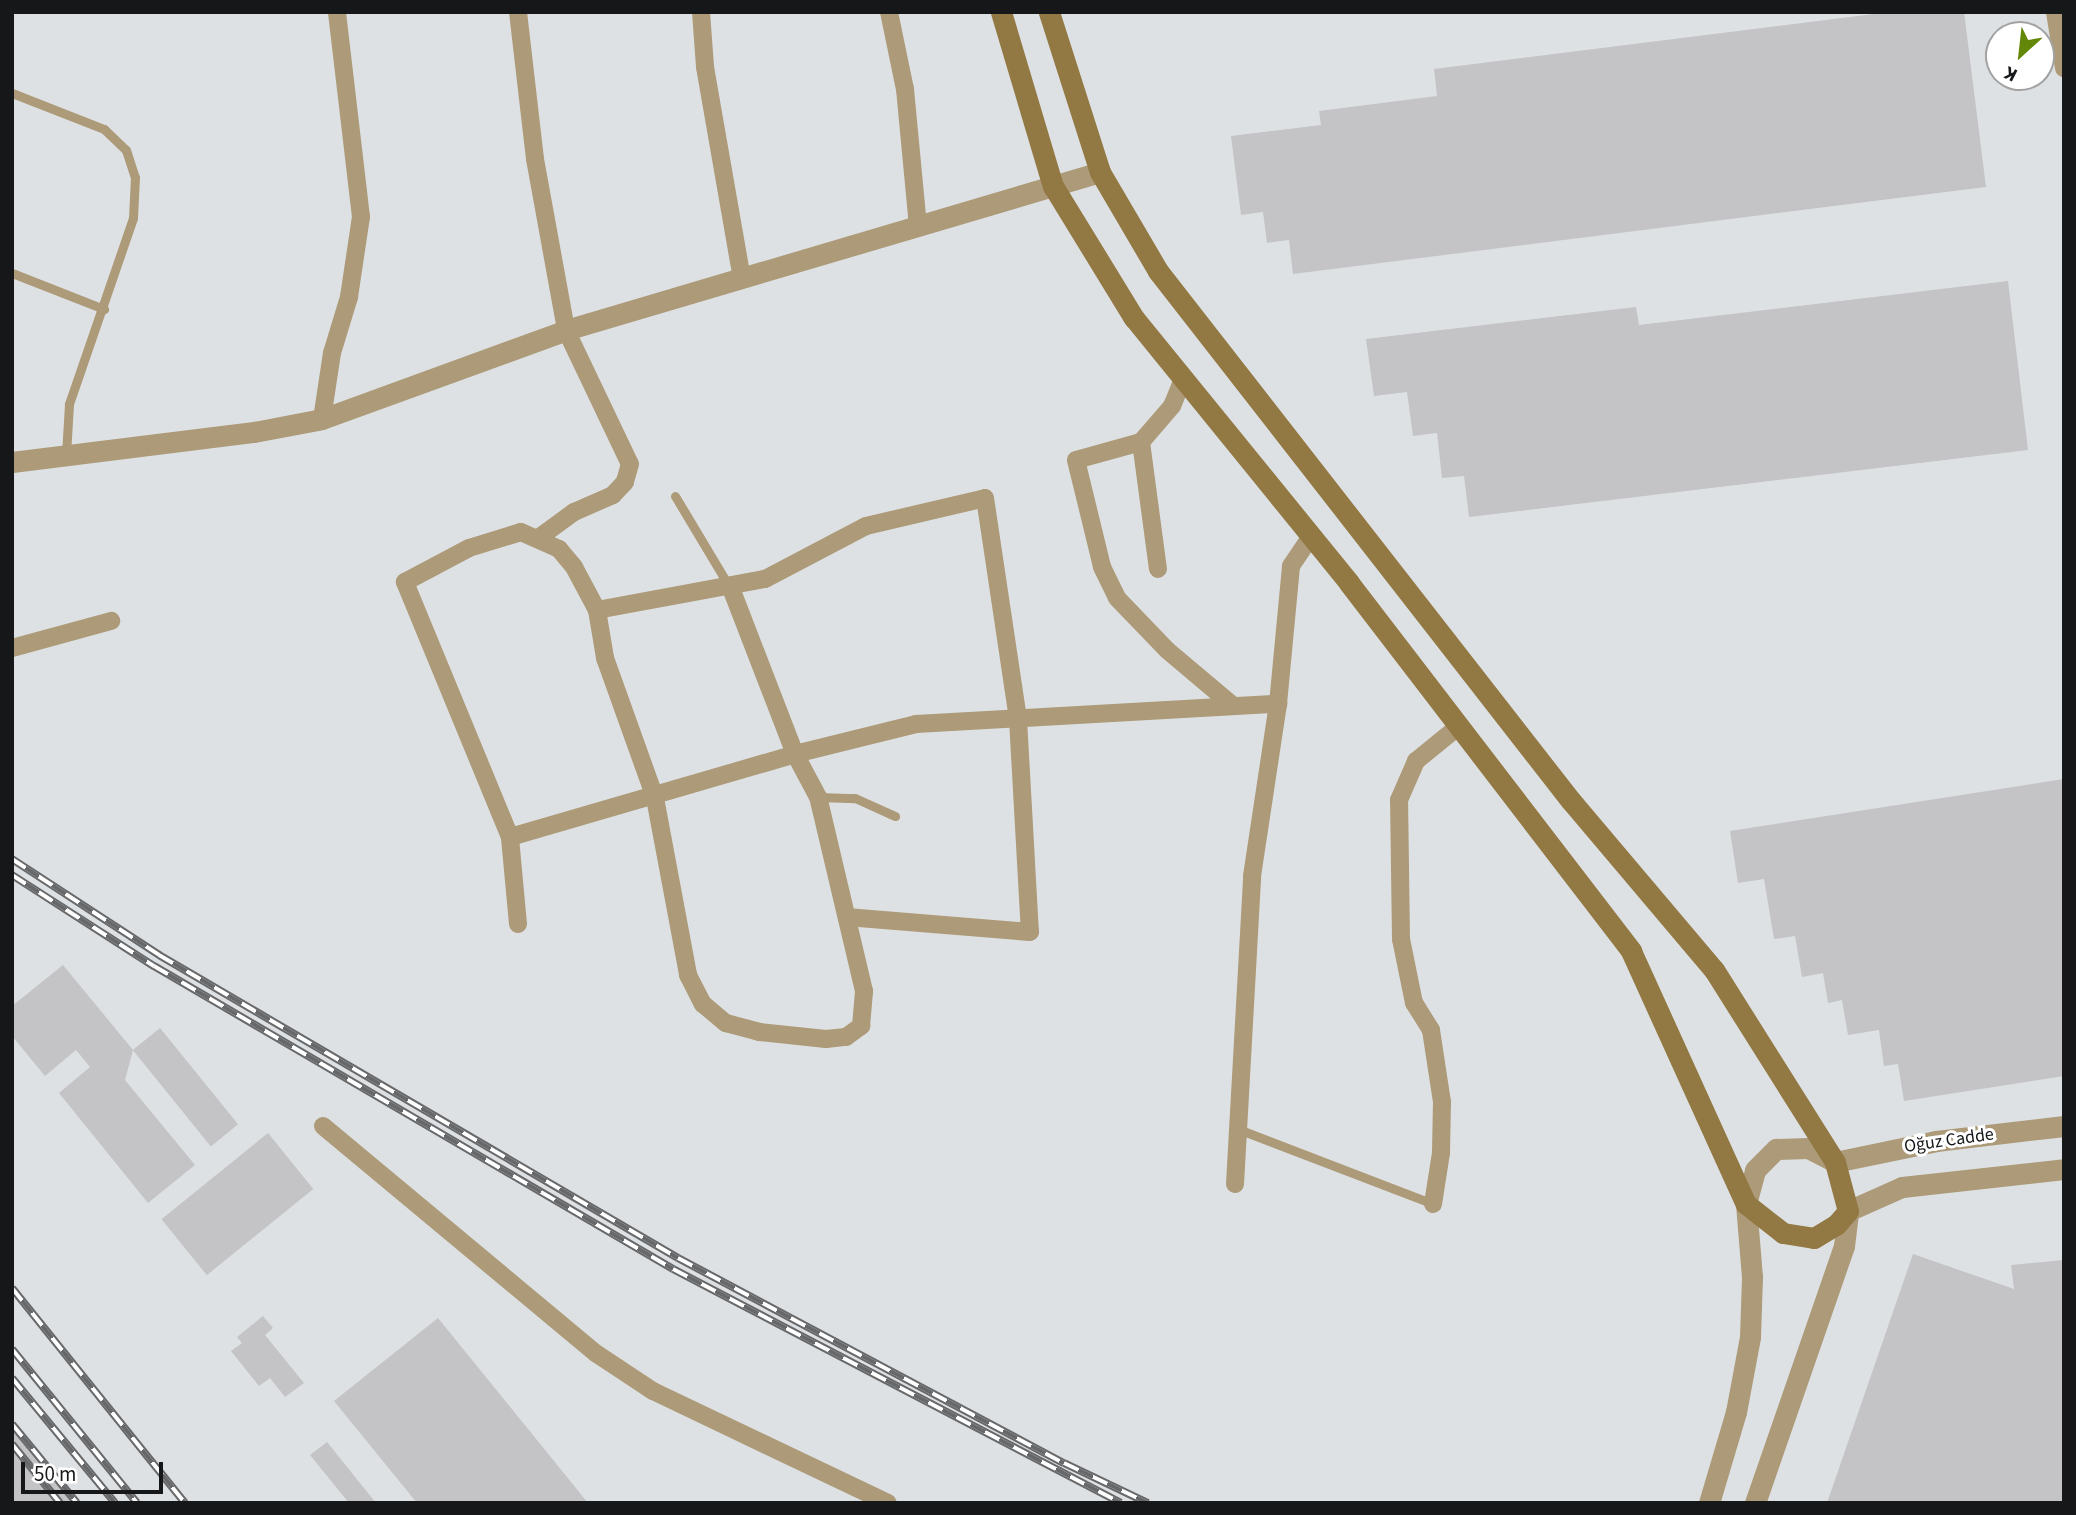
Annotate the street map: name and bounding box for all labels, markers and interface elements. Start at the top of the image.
north arrow [1985,21,2055,91]
text: K [2000,59,2022,88]
street label: Oğuz Cadde [1903,1124,1995,1158]
scale bar [24,1448,166,1492]
text: 50 m [34,1459,76,1489]

